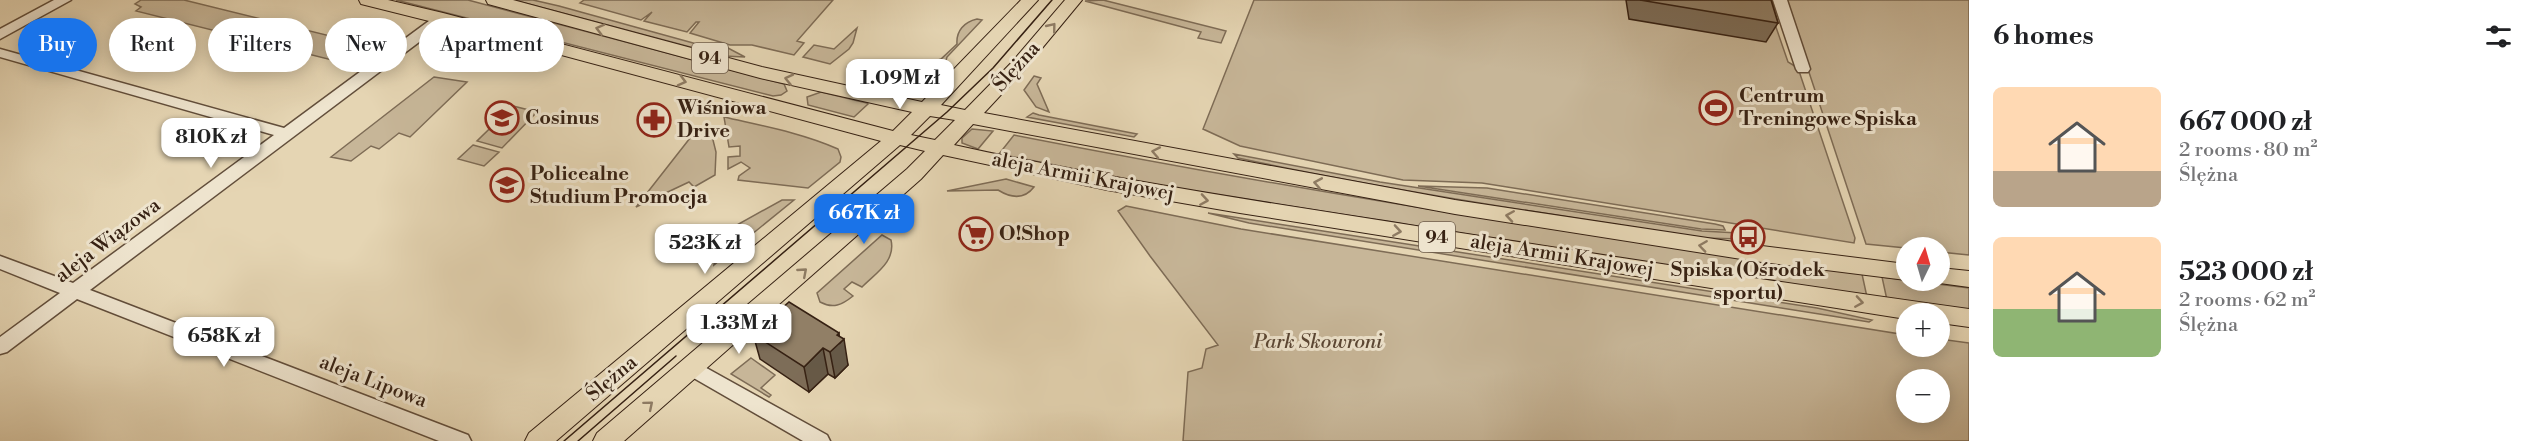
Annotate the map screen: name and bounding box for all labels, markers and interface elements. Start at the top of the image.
chip: Buy [18,18,97,72]
chip: Rent [109,18,196,72]
chip: Filters [208,18,313,72]
chip: New [325,18,407,72]
chip: Apartment [419,18,564,72]
text: 6 homes [1993,20,2094,52]
icon: filters [2482,20,2515,53]
one-way arrow [595,23,605,36]
one-way arrow [1045,23,1056,34]
street label: Ślężna [987,35,1047,97]
road number: 94 [692,43,728,73]
pin: 1.09M zł [838,59,962,110]
text: 1.09M zł [860,66,940,91]
one-way arrow [784,73,794,86]
one-way arrow [677,74,687,87]
place label: Centrum Treningowe Spiska [1739,84,1917,132]
sports icon: Centrum Treningowe Spiska [1698,90,1734,126]
place label: Wiśniowa Drive [676,96,766,144]
school or university icon: Cosinus [484,100,520,136]
pharmacy icon: Wiśniowa Drive [636,102,672,138]
place label: Cosinus [525,106,599,131]
text: 667 000 zł [2179,106,2312,138]
icon: home [2041,111,2113,183]
pin: 810K zł [156,118,266,169]
text: 810K zł [175,125,247,150]
text: 2 rooms · 80 m² [2179,138,2317,163]
one-way arrow [1152,146,1162,159]
street label: aleja Armii Krajowej [990,147,1176,207]
place label: Policealne Studium Promocja [530,162,707,210]
text: Ślężna [2179,163,2238,188]
school or university icon: Policealne Studium Promocja [489,167,525,203]
one-way arrow [1313,177,1323,190]
street label: aleja Wiązowa [50,193,166,289]
one-way arrow [1200,193,1209,205]
pin: 667K zł [809,194,919,245]
text: 667K zł [828,201,900,226]
one-way arrow [1505,211,1515,223]
supermarket icon: O!Shop [958,216,994,252]
bus stop icon: Spiska (Ośrodek sportu) [1730,219,1766,255]
place label: O!Shop [999,222,1070,247]
road number: 94 [1419,222,1455,252]
pin: 523K zł [650,224,760,275]
one-way arrow [1392,224,1401,236]
street label: aleja Armii Krajowej [1468,229,1656,283]
text: 523K zł [669,231,741,256]
north arrow [1896,237,1950,291]
map controls [1896,237,1950,423]
one-way arrow [1698,240,1707,252]
text: 523 000 zł [2179,256,2313,288]
place label: Spiska (Ośrodek sportu) [1671,258,1826,306]
icon: home [2041,261,2113,333]
one-way arrow [796,268,807,279]
text: 2 rooms · 62 m² [2179,288,2315,313]
one-way arrow [1854,296,1864,308]
button: + [1896,303,1950,357]
pin: 1.33M zł [677,304,801,355]
text: 1.33M zł [700,311,778,336]
text: Ślężna [2179,313,2238,338]
pin: 658K zł [169,317,279,368]
text: 658K zł [187,324,261,349]
park label: Park Skowroni [1253,330,1383,355]
street label: Ślężna [581,349,643,408]
street label: aleja Lipowa [316,350,431,414]
button: − [1896,369,1950,423]
one-way arrow [642,401,653,412]

